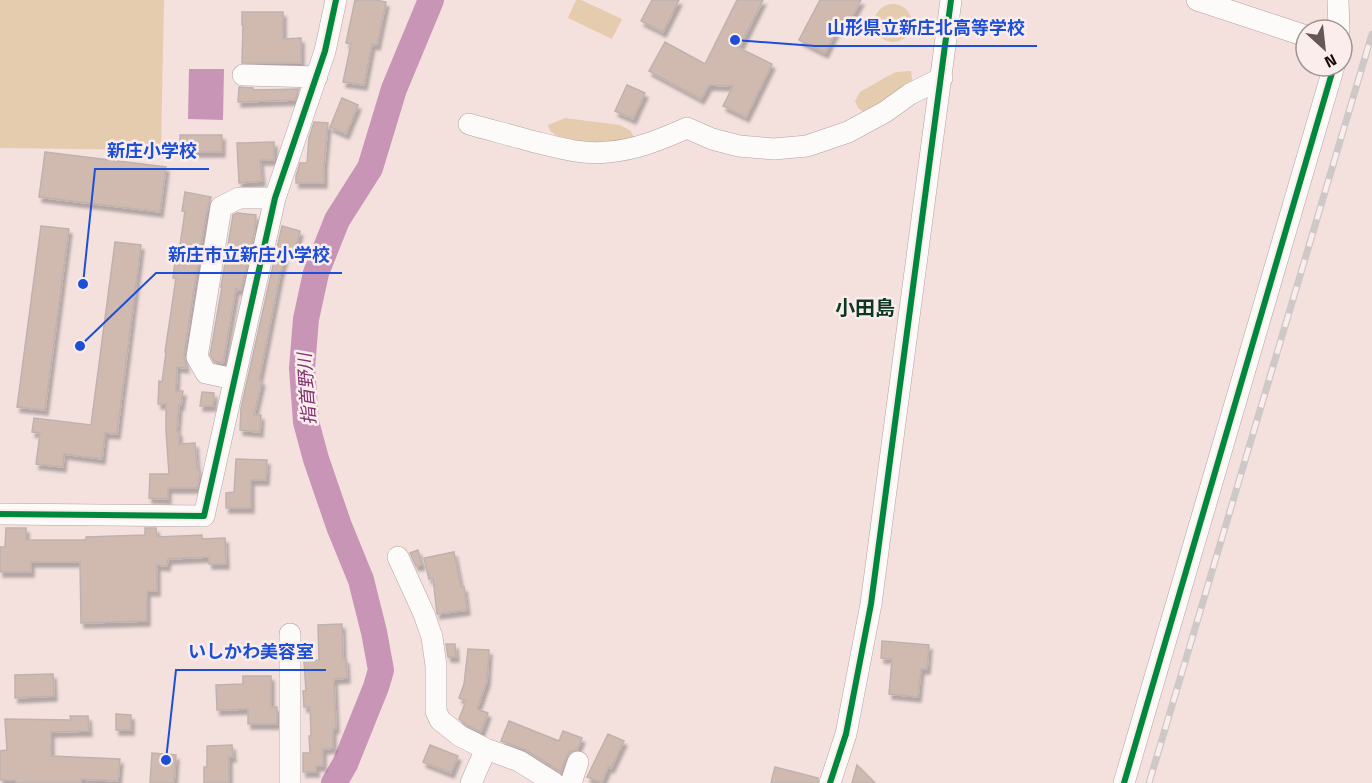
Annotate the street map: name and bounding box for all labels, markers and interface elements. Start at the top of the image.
callout: 山形県立新庄北高等学校 [815,10,1037,46]
text: 山形県立新庄北高等学校 [827,14,1025,41]
north arrow [1294,18,1354,78]
text: N [1320,48,1341,75]
callout: 新庄小学校 [95,133,209,169]
text: 新庄小学校 [107,137,197,164]
callout: 新庄市立新庄小学校 [156,237,342,273]
text: 新庄市立新庄小学校 [168,241,330,268]
district label: 小田島 [835,292,895,323]
water label: 指首野川 [290,350,322,426]
callout: いしかわ美容室 [176,634,326,670]
text: いしかわ美容室 [188,638,314,665]

